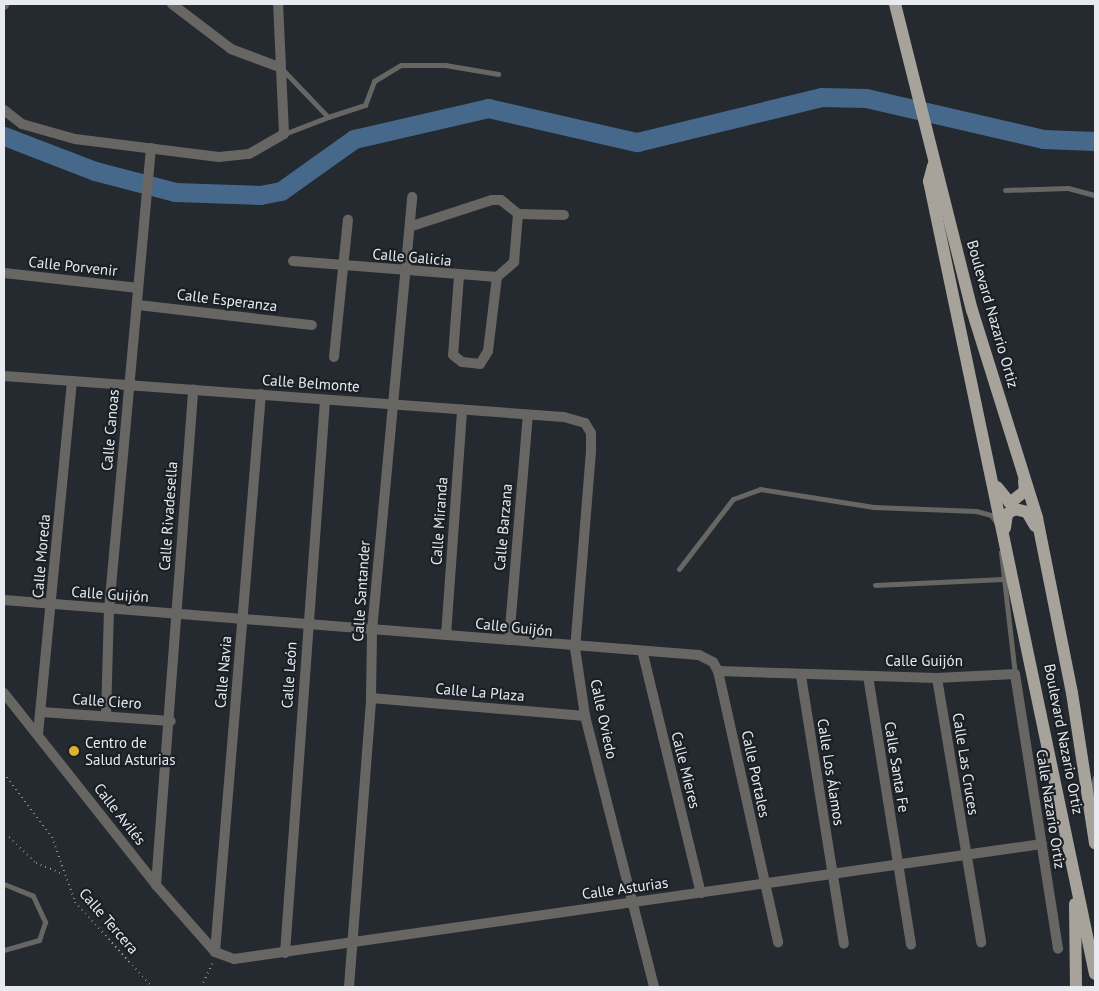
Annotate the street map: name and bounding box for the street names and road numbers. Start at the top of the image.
street label: Boulevard Nazario Ortiz [963,238,1023,390]
street label: Calle Galicia [372,245,452,269]
street label: Calle Porvenir [28,252,118,280]
street label: Calle Esperanza [176,285,278,315]
street label: Calle Belmonte [262,371,360,395]
street label: Calle Canoas [97,388,123,472]
street label: Calle Rivadesella [155,461,181,571]
street label: Calle Miranda [427,476,451,566]
street label: Calle Barzana [490,483,516,571]
street label: Calle Moreda [28,513,54,599]
street label: Calle Santander [348,540,374,642]
street label: Calle Guijón [71,582,149,606]
street label: Calle Guijón [474,614,554,640]
street label: Calle Navia [211,635,235,709]
street label: Calle León [278,641,300,709]
street label: Calle Guijón [885,652,963,670]
street label: Boulevard Nazario Ortiz [1041,662,1087,816]
street label: Calle Oviedo [587,677,621,761]
street label: Calle La Plaza [435,679,525,705]
street label: Calle Ciero [72,690,142,712]
street label: Calle Las Cruces [949,712,983,816]
street label: Calle Los Álamos [814,717,848,827]
street label: Calle Santa Fe [881,720,913,814]
street label: Calle Portales [738,729,774,819]
street label: Calle Mieres [668,730,704,810]
street label: Calle Nazario Ortiz [1033,748,1069,870]
street label: Calle Avilés [90,779,150,849]
street label: Calle Asturias [581,873,669,903]
street label: Calle Tercera [75,884,143,958]

